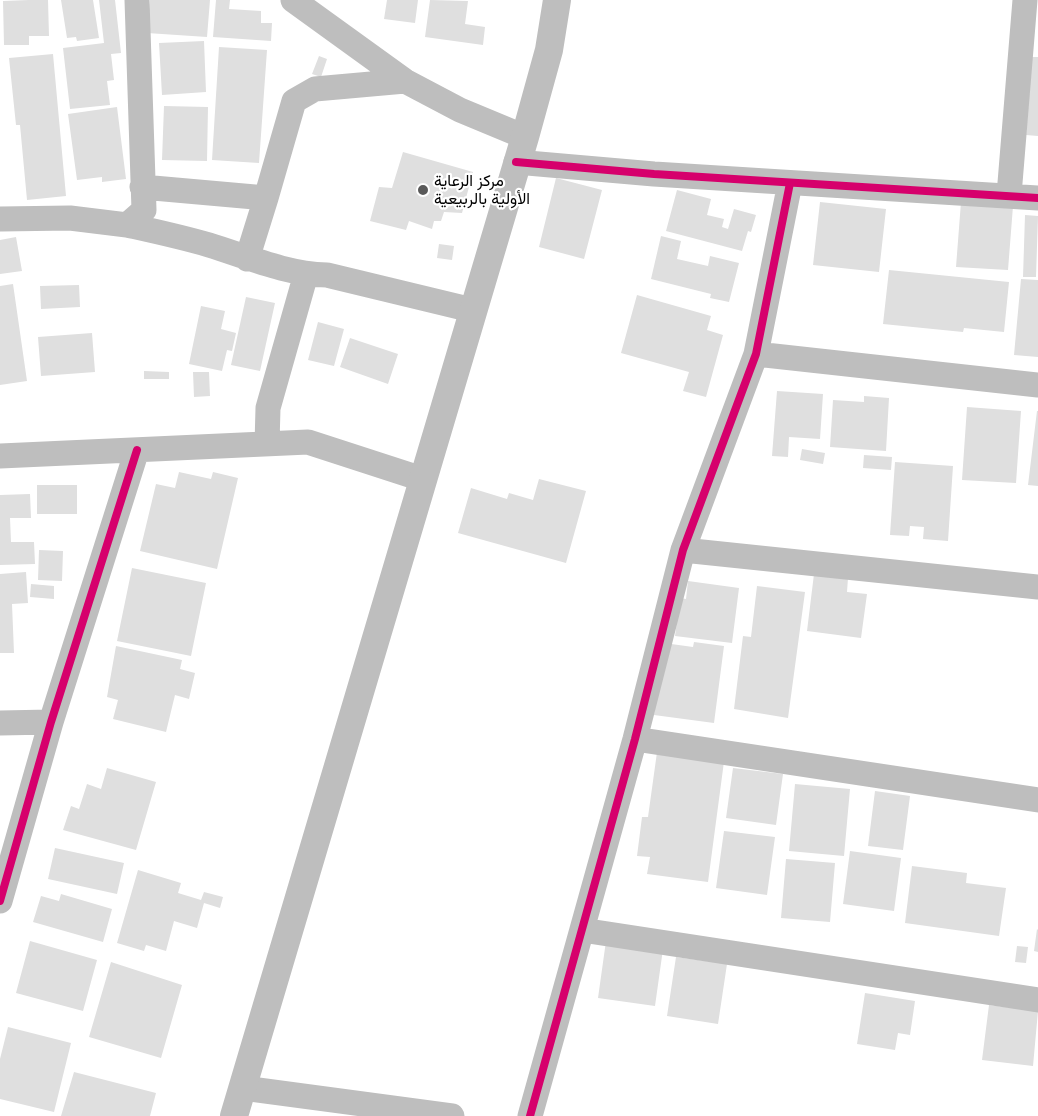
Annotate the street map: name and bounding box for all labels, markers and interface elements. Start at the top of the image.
place label: مركز الرعاية الأولية بالربيعية [434,171,530,209]
marker: مركز الرعاية الأولية بالربيعية [416,183,430,197]

